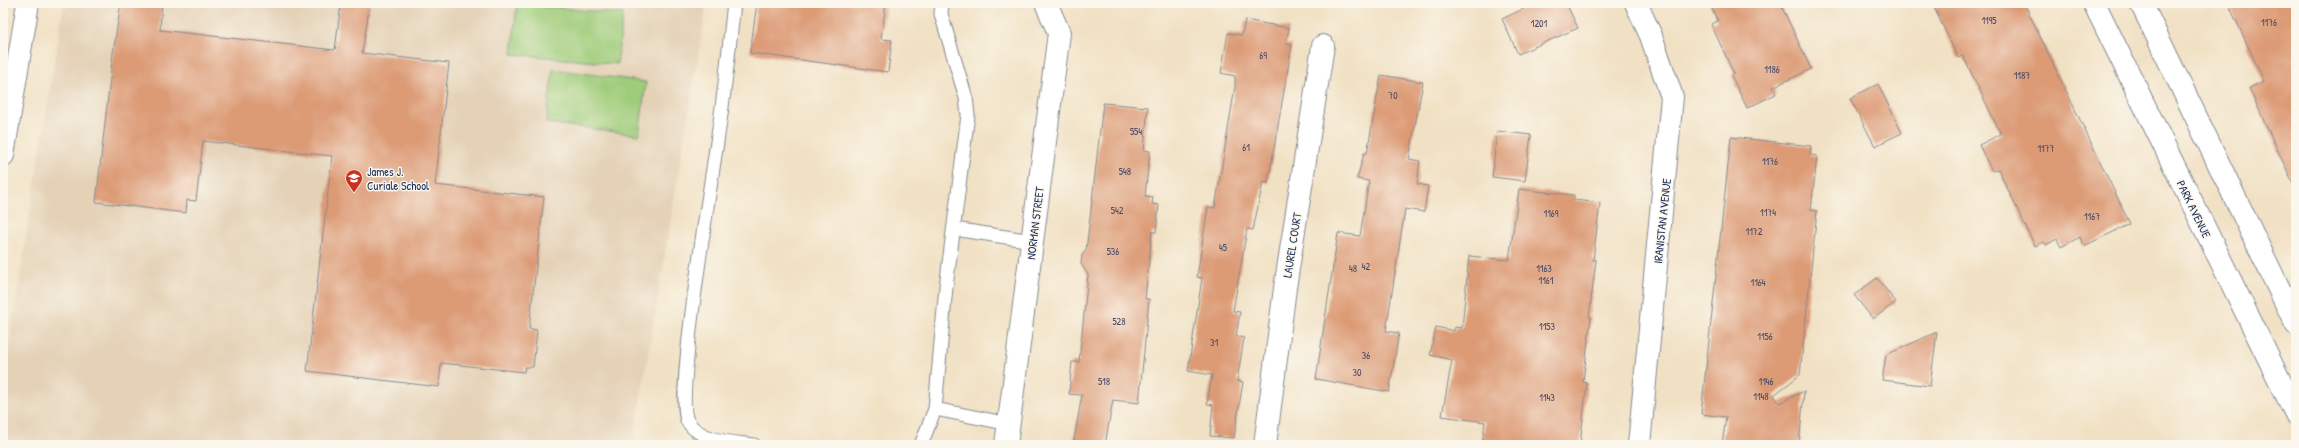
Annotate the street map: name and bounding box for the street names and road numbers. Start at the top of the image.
street label: IRANISTAN AVENUE [1649,177,1675,264]
street label: PARK AVENUE [2173,177,2216,241]
street label: NORMAN STREET [1022,185,1048,260]
street label: LAUREL COURT [1278,211,1306,279]

